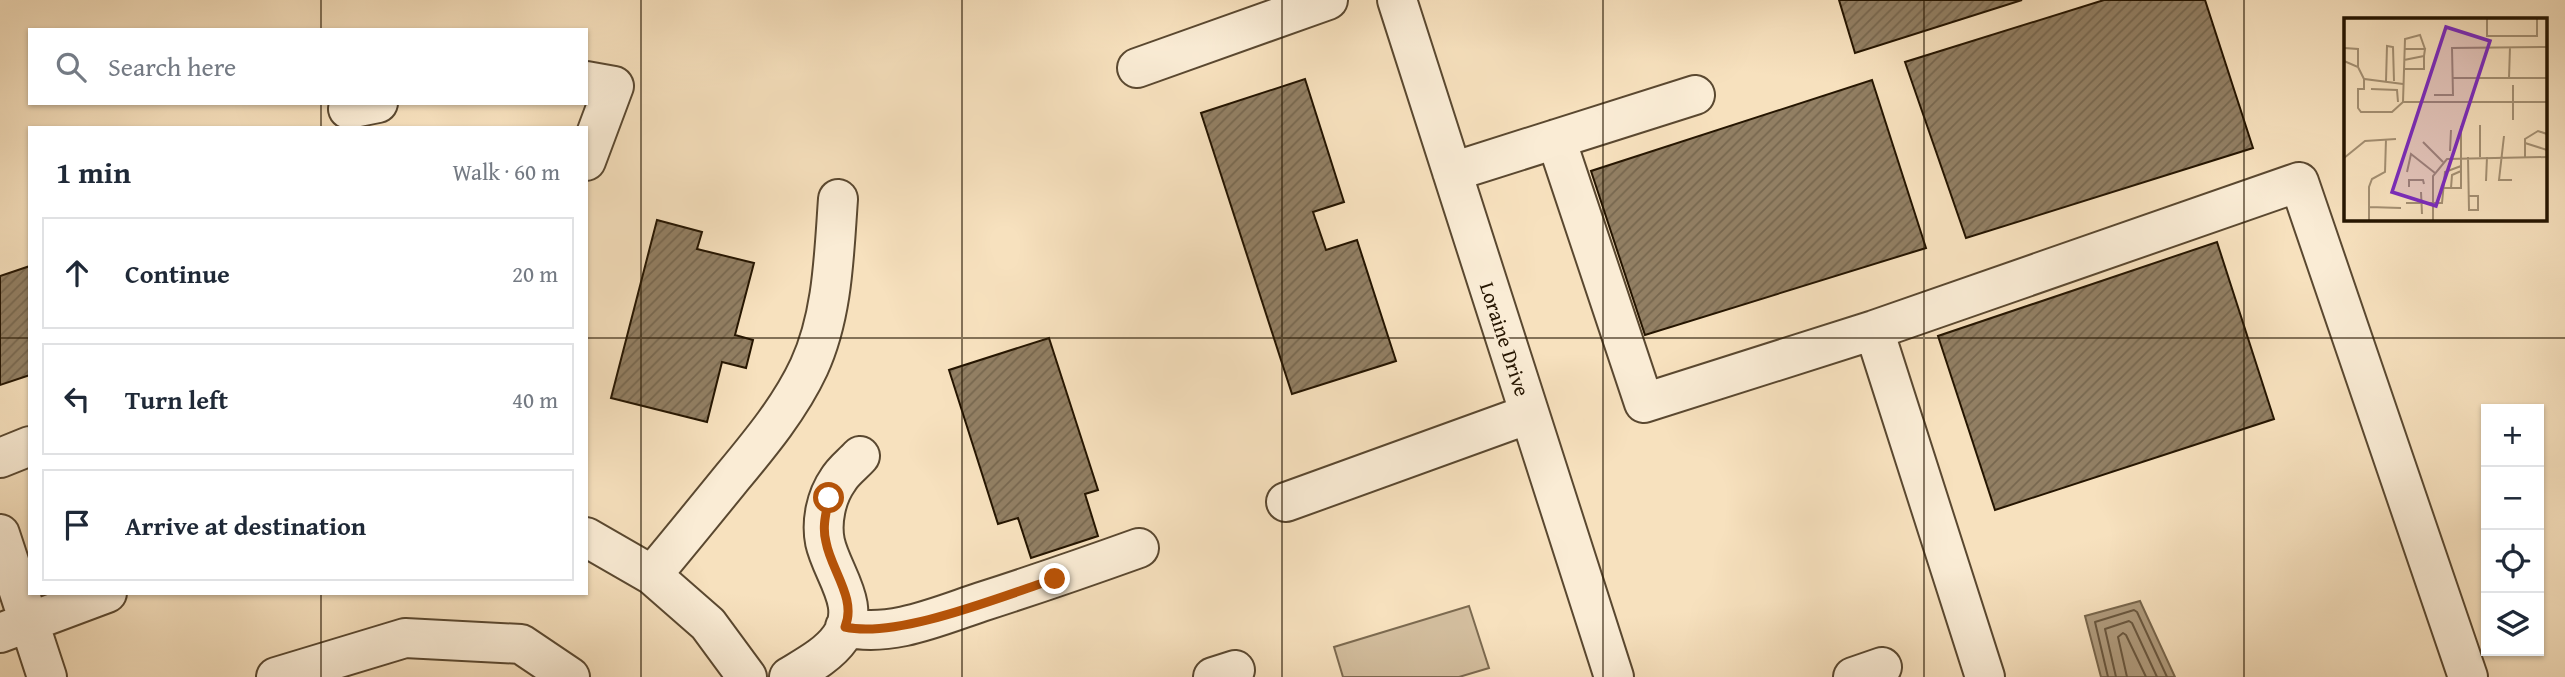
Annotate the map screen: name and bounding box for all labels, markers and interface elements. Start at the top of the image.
inset map [2344,18,2548,220]
search box [28,28,588,105]
text: Search here [108,47,236,86]
icon: search [52,48,90,86]
text: 1 min [56,150,131,194]
text: Walk · 60 m [452,155,560,188]
icon: ahead [58,254,96,292]
text: Continue [125,254,230,293]
text: 20 m [512,257,558,290]
street label: Loraine Drive [1472,278,1538,400]
icon: left [58,380,96,418]
text: Turn left [125,380,228,419]
text: 40 m [512,383,558,416]
map controls [2481,404,2544,656]
button: + [2481,404,2544,467]
button: − [2481,467,2544,530]
route start [813,482,844,513]
icon: arrive [58,506,96,544]
text: Arrive at destination [125,506,366,545]
button: locate [2481,530,2544,593]
route end [1039,563,1070,594]
button: layers [2481,593,2544,656]

